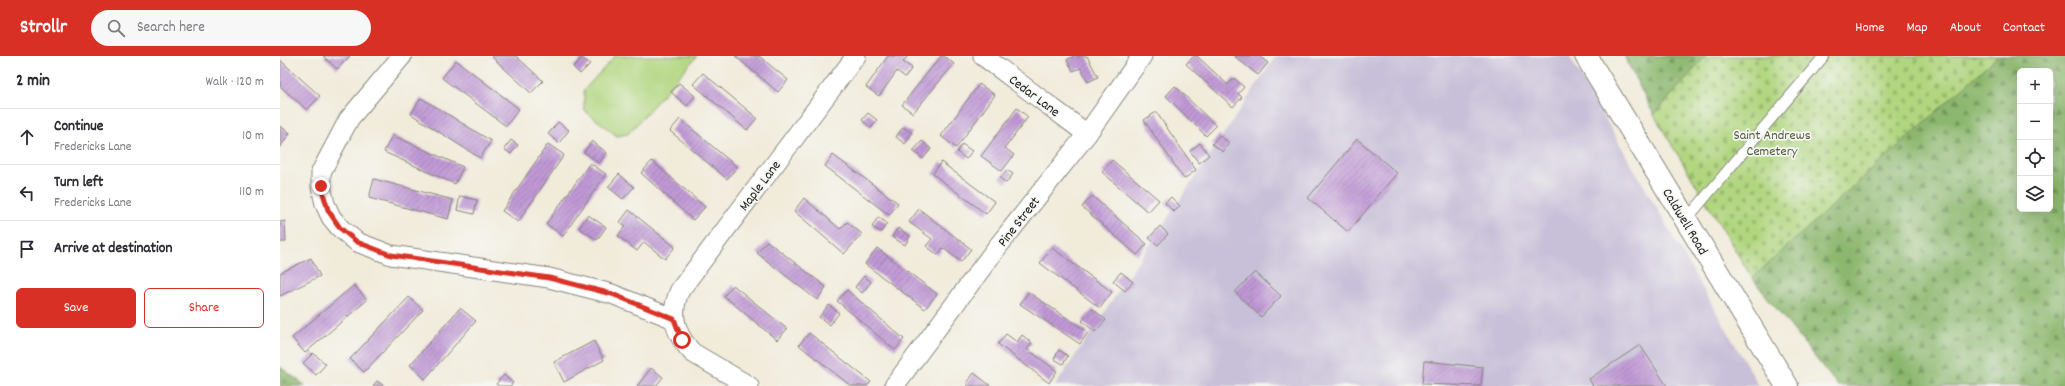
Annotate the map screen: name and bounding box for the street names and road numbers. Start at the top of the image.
street label: Cedar Lane [1004,71,1064,122]
street label: Maple Lane [735,157,786,216]
street label: Caldwell Road [1657,185,1712,259]
street label: Pine Street [994,193,1046,252]

